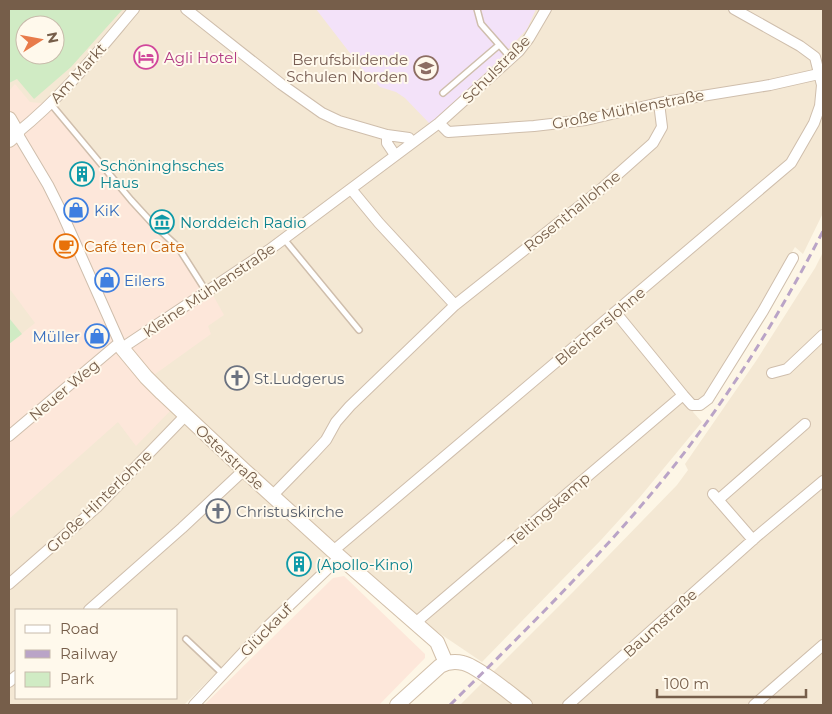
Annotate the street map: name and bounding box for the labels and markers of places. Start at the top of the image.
hotel icon: Agli Hotel [133,44,159,70]
place label: Agli Hotel [164,48,237,67]
place label: Berufsbildende Schulen Norden [286,50,408,86]
school or university icon: Berufsbildende Schulen Norden [413,55,439,81]
place label: Schöninghsches Haus [100,156,224,192]
building icon: Schöninghsches Haus [69,161,95,187]
shop icon: KiK [63,197,89,223]
place label: KiK [94,201,120,220]
museum icon: Norddeich Radio [149,209,175,235]
place label: Norddeich Radio [180,213,307,232]
cafe icon: Café ten Cate [53,233,79,259]
place label: Café ten Cate [84,237,185,256]
shop icon: Eilers [94,267,120,293]
place label: Eilers [124,271,164,290]
shop icon: Müller [84,323,110,349]
place label: Müller [32,327,80,346]
church icon: St.Ludgerus [224,365,250,391]
place label: St.Ludgerus [254,369,344,388]
church icon: Christuskirche [205,498,231,524]
place label: Christuskirche [236,502,344,521]
building icon: (Apollo-Kino) [286,551,312,577]
place label: (Apollo-Kino) [316,555,414,574]

